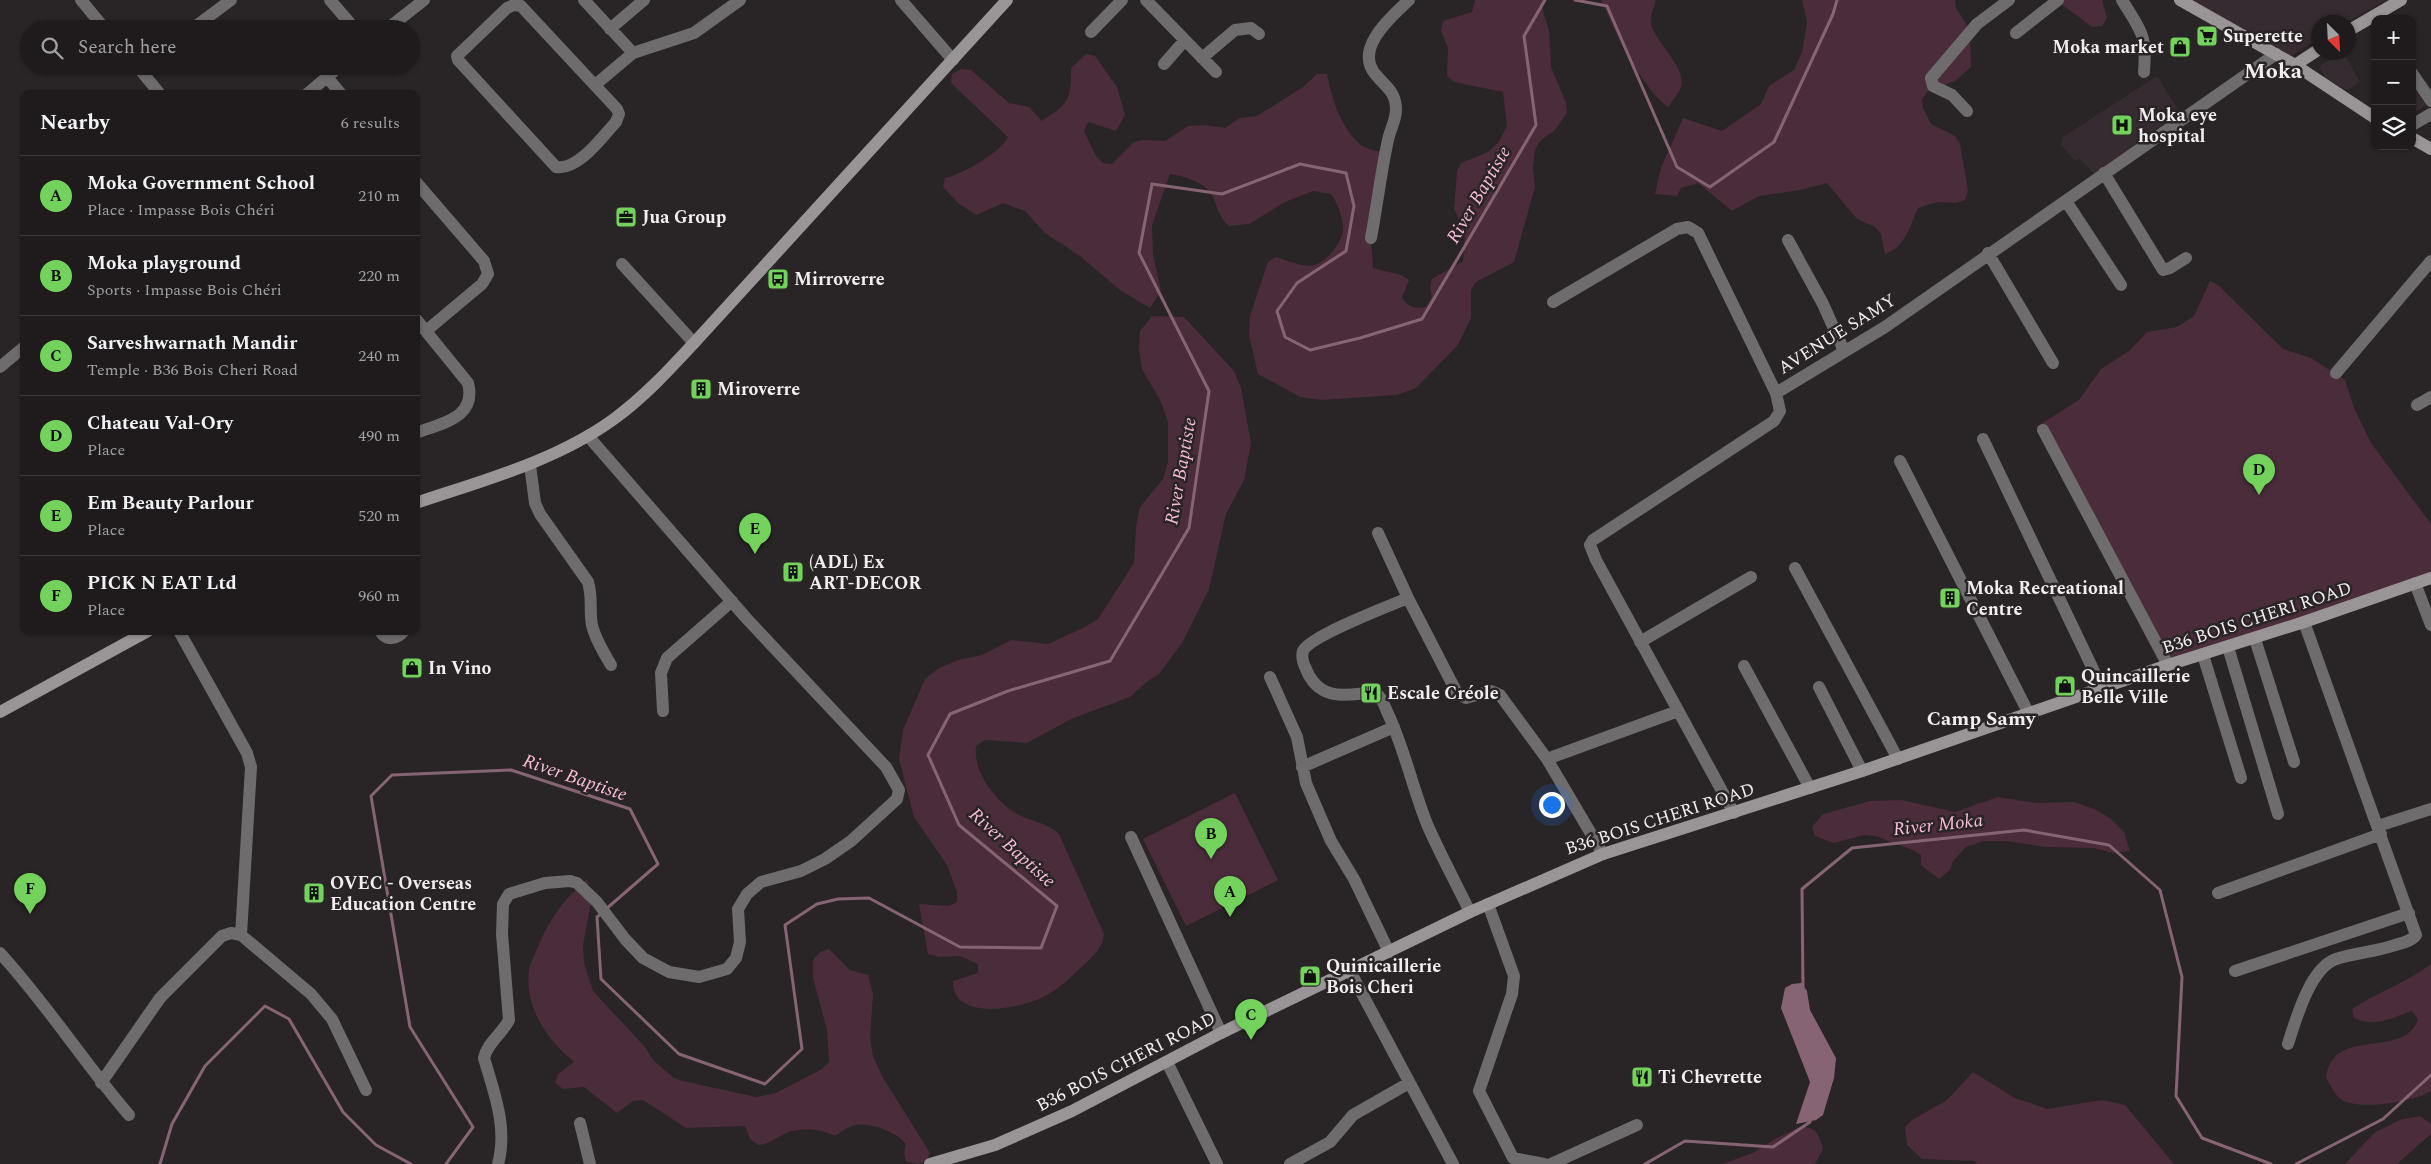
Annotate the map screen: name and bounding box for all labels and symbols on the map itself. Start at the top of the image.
north arrow [2311,15,2356,60]
place label: Superette [2223,23,2303,50]
supermarket icon: Superette [2195,24,2219,48]
place label: Moka market [2052,34,2164,61]
shop icon: Moka market [2168,35,2192,59]
district label: Moka [2244,55,2303,88]
place label: Moka eye hospital [2138,102,2217,150]
hospital icon: Moka eye hospital [2110,113,2134,137]
water label: River Baptiste [1439,141,1519,249]
place label: Jua Group [642,204,726,231]
office icon: Jua Group [614,205,638,229]
place label: Mirroverre [794,266,885,293]
bus stop icon: Mirroverre [766,267,790,291]
street label: AVENUE SAMY [1773,287,1901,381]
place label: Miroverre [717,376,800,403]
building icon: Miroverre [689,377,713,401]
water label: River Baptiste [1157,415,1205,527]
pin: D [2243,454,2275,495]
pin: E [739,513,771,554]
place label: (ADL) Ex ART-DECOR [809,549,922,597]
building icon: (ADL) Ex ART-DECOR [781,560,805,584]
place label: Moka Recreational Centre [1966,575,2124,623]
street label: B36 BOIS CHERI ROAD [2159,575,2355,661]
building icon: Moka Recreational Centre [1938,586,1962,610]
place label: In Vino [428,655,492,682]
shop icon: In Vino [400,656,424,680]
place label: Quincaillerie Belle Ville [2081,663,2190,711]
shop icon: Quincaillerie Belle Ville [2053,674,2077,698]
place label: Escale Créole [1387,680,1499,707]
restaurant icon: Escale Créole [1359,681,1383,705]
district label: Camp Samy [1927,704,2037,734]
water label: River Baptiste [519,747,631,809]
street label: B36 BOIS CHERI ROAD [1562,776,1758,862]
your location [1539,792,1565,818]
water label: River Baptiste [962,801,1062,895]
water label: River Moka [1892,806,1985,844]
pin: B [1195,818,1227,859]
place label: OVEC - Overseas Education Centre [330,870,476,918]
pin: F [14,873,46,914]
pin: A [1214,876,1246,917]
building icon: OVEC - Overseas Education Centre [302,881,326,905]
place label: Quinicaillerie Bois Cheri [1326,953,1441,1001]
shop icon: Quinicaillerie Bois Cheri [1298,964,1322,988]
pin: C [1235,999,1267,1040]
street label: B36 BOIS CHERI ROAD [1032,1005,1220,1119]
place label: Ti Chevrette [1658,1064,1762,1091]
restaurant icon: Ti Chevrette [1630,1065,1654,1089]

